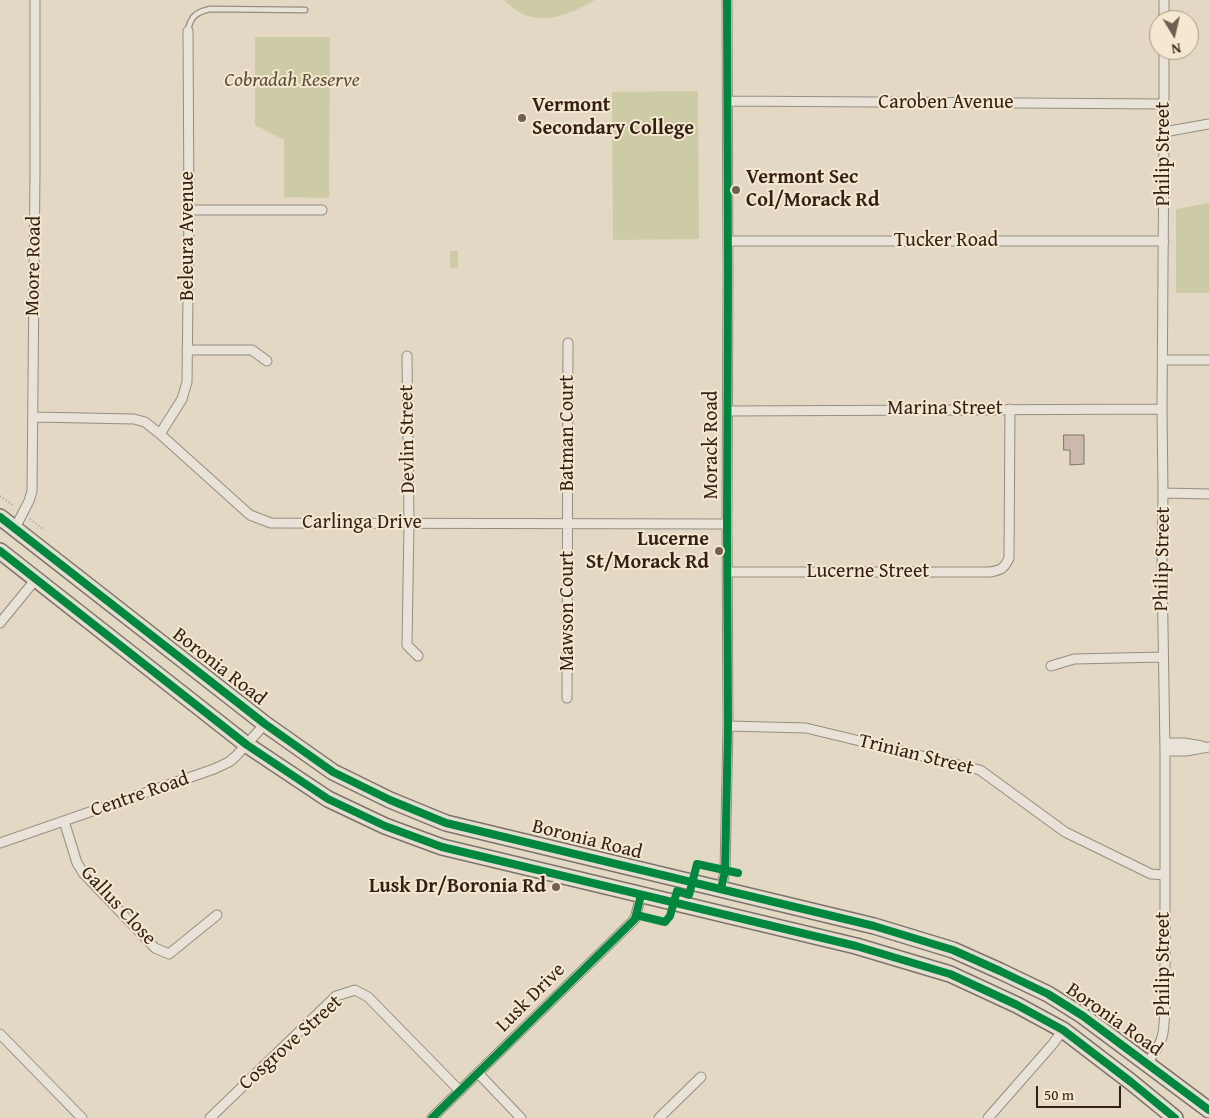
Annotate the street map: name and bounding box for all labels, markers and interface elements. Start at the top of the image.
north arrow [1149,10,1199,60]
text: N [1170,38,1182,59]
park label: Cobradah Reserve [224,69,360,93]
street label: Caroben Avenue [878,91,1014,115]
place label: Vermont Secondary College [532,94,694,141]
street label: Philip Street [1152,102,1176,206]
marker: Vermont Secondary College [516,112,528,124]
place label: Vermont Sec Col/Morack Rd [746,166,879,213]
street label: Beleura Avenue [176,171,200,301]
marker: Vermont Sec Col/Morack Rd [730,184,742,196]
street label: Moore Road [21,216,47,316]
street label: Tucker Road [894,229,998,253]
street label: Batman Court [556,375,580,491]
street label: Devlin Street [395,384,421,494]
street label: Morack Road [700,390,724,500]
street label: Marina Street [887,397,1003,421]
street label: Philip Street [1150,506,1176,612]
street label: Carlinga Drive [302,511,422,535]
place label: Lucerne St/Morack Rd [586,528,709,575]
marker: Lucerne St/Morack Rd [713,545,725,557]
street label: Mawson Court [556,551,580,671]
street label: Lucerne Street [807,560,929,584]
street label: Boronia Road [167,623,271,711]
street label: Trinian Street [856,729,976,781]
street label: Centre Road [88,767,192,823]
street label: Boronia Road [530,815,644,865]
street label: Gallus Close [75,861,161,951]
place label: Lusk Dr/Boronia Rd [369,875,546,899]
marker: Lusk Dr/Boronia Rd [550,881,562,893]
street label: Philip Street [1152,912,1176,1016]
street label: Lusk Drive [491,958,571,1038]
street label: Boronia Road [1061,978,1167,1062]
street label: Cosgrove Street [234,990,348,1096]
scale bar [1039,1076,1124,1108]
text: 50 m [1044,1084,1074,1105]

